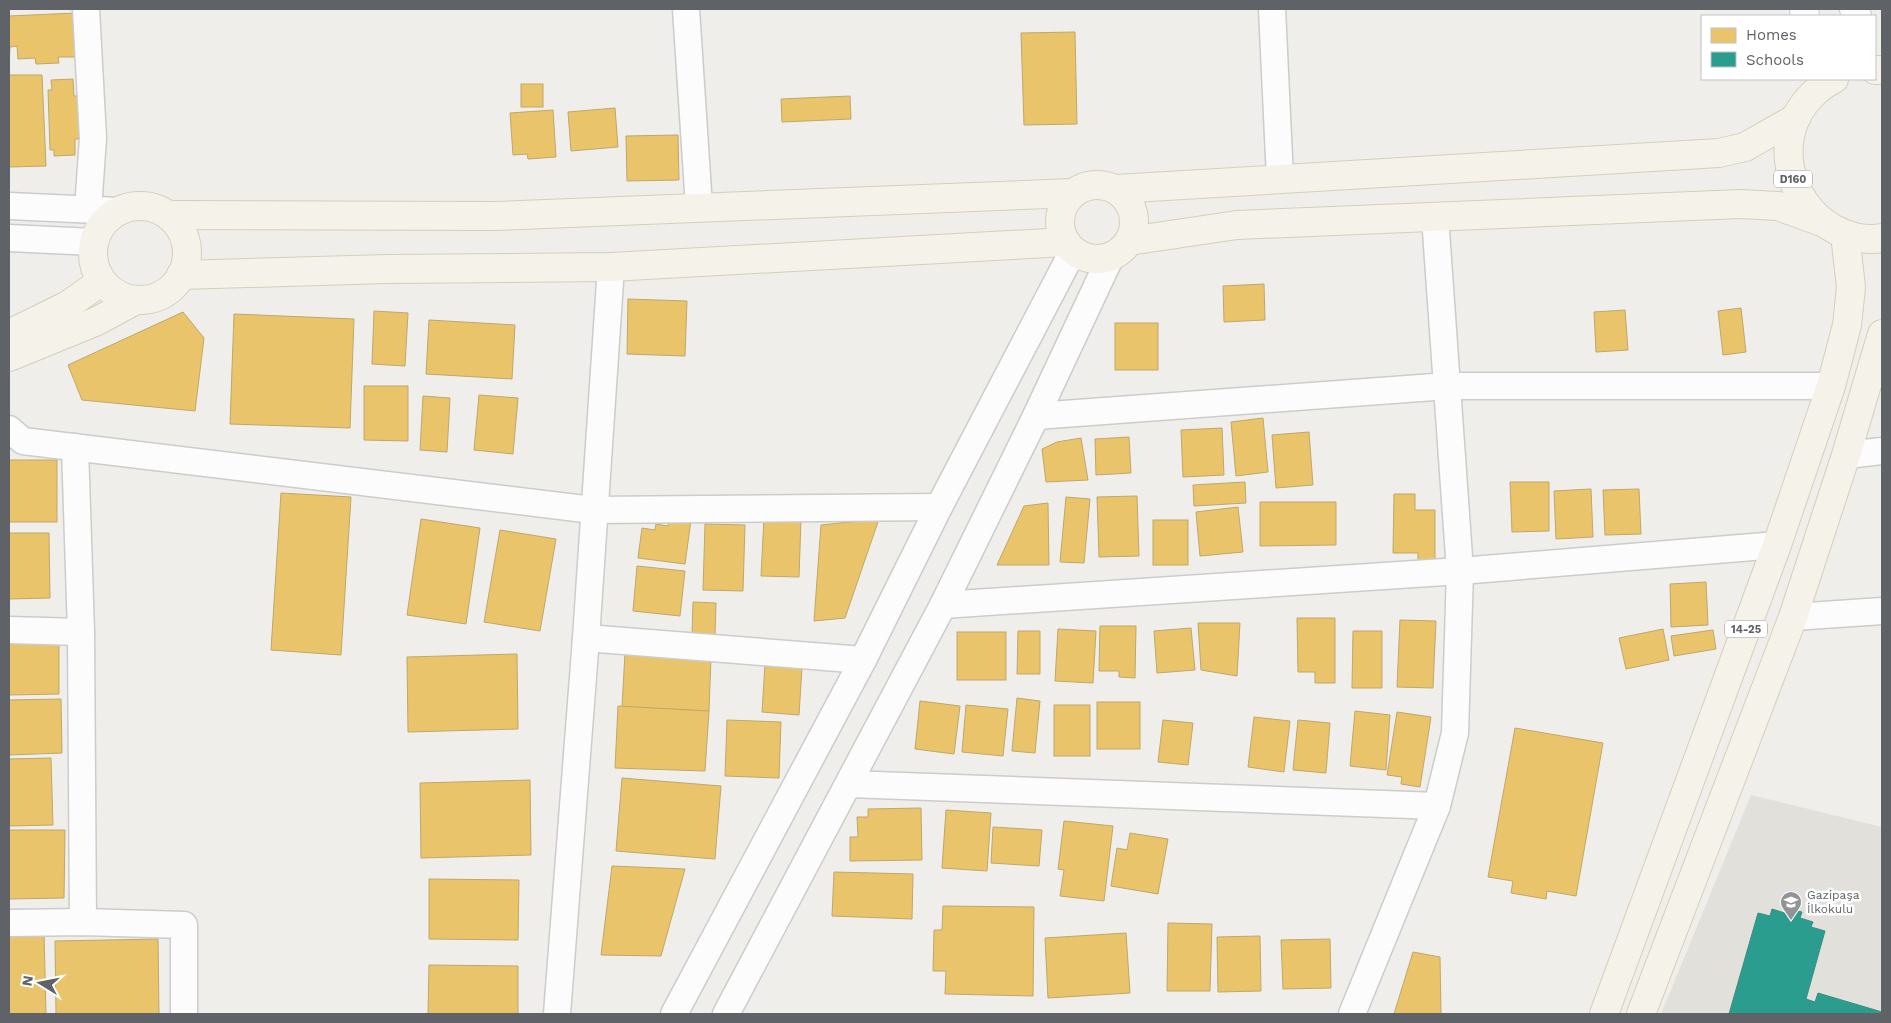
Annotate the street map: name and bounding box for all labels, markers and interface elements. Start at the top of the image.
legend [1701,15,1876,80]
text: Homes [1746,26,1797,44]
text: Schools [1746,51,1804,69]
road number: D160 [1774,170,1812,188]
road number: 14-25 [1725,620,1767,638]
place label: Gazipaşa İlkokulu [1807,888,1860,916]
school or university icon: Gazipaşa İlkokulu [1779,890,1803,921]
north arrow [15,958,65,1008]
text: N [18,974,36,987]

